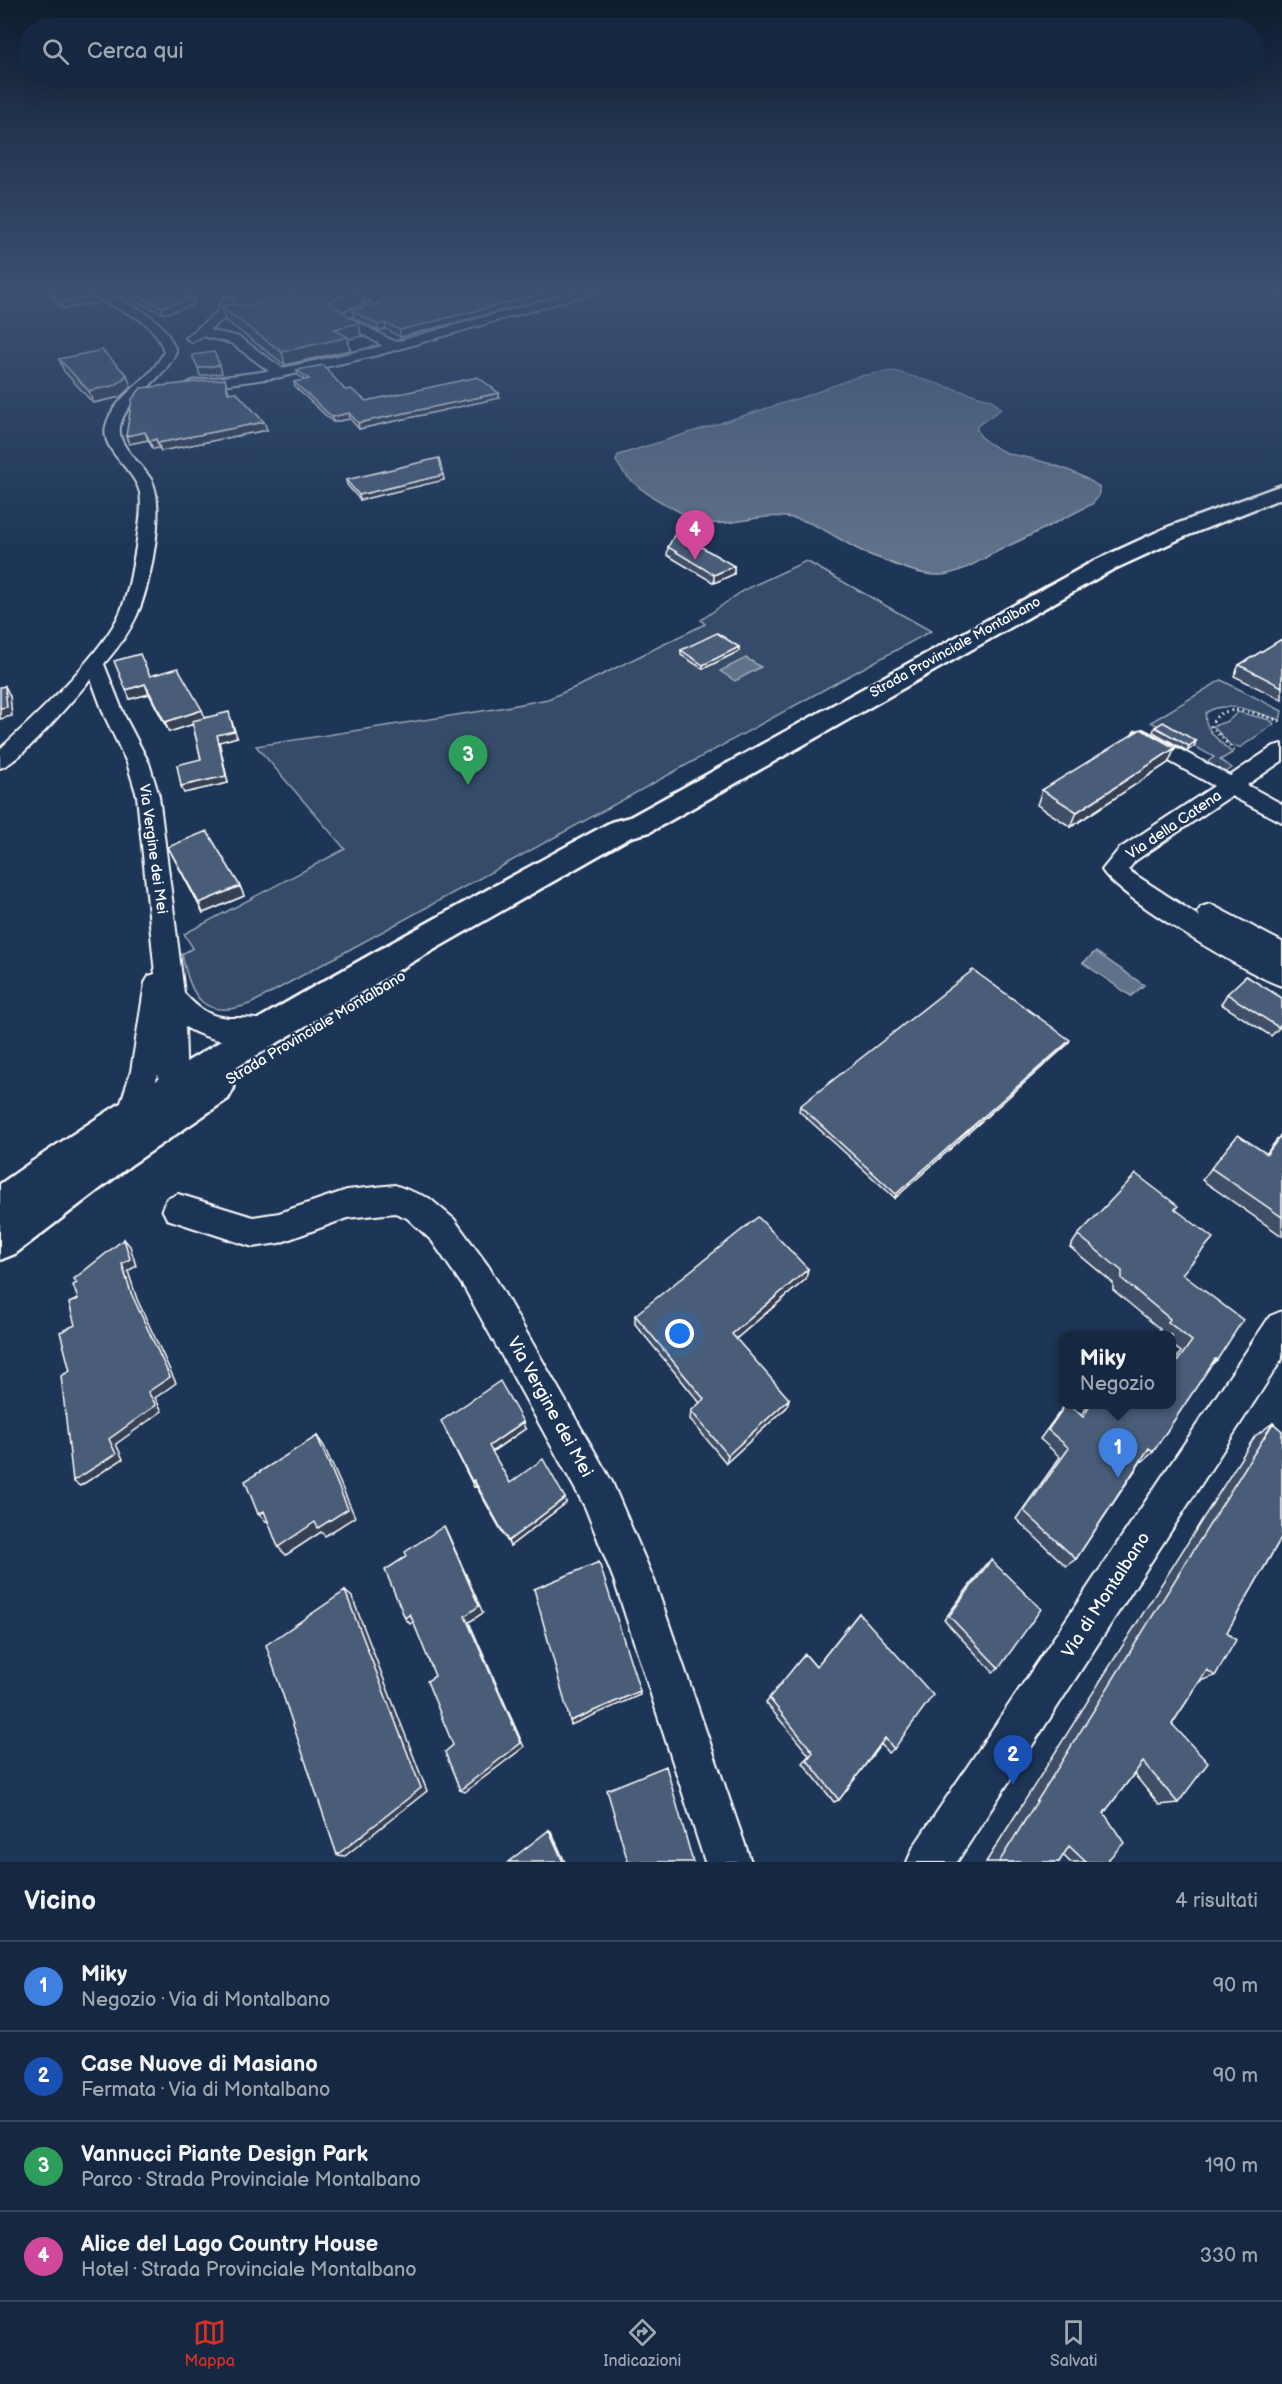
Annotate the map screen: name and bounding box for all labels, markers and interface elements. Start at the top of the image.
search box [18,18,1264,84]
icon: search [39,35,72,68]
text: Cerca qui [87,38,184,65]
pin: 4 [676,510,714,560]
street label: Strada Provinciale Montalbano [867,593,1043,701]
pin: 3 [448,736,488,785]
street label: Via Vergine dei Mei [134,783,172,915]
street label: Via della Catena [1123,786,1225,864]
street label: Strada Provinciale Montalbano [223,967,409,1089]
your location [665,1319,694,1348]
popup [1059,1331,1176,1409]
street label: Via Vergine dei Mei [503,1333,597,1481]
text: Miky [1080,1345,1126,1372]
text: Negozio [1080,1372,1155,1396]
pin: 1 [1098,1428,1138,1478]
street label: Via di Montalbano [1058,1528,1154,1662]
pin: 2 [994,1736,1032,1785]
text: Vicino [24,1886,96,1917]
text: 4 risultati [1175,1889,1258,1913]
text: Miky [81,1961,127,1988]
text: 1 [39,1974,48,1998]
text: 90 m [1213,1974,1258,1998]
text: Negozio · Via di Montalbano [81,1988,330,2012]
text: Case Nuove di Masiano [81,2051,318,2078]
text: 2 [38,2064,49,2088]
text: 90 m [1213,2064,1258,2088]
text: Fermata · Via di Montalbano [81,2078,330,2102]
text: Vannucci Piante Design Park [81,2141,368,2168]
text: 3 [38,2154,49,2178]
text: 190 m [1205,2154,1258,2178]
text: Parco · Strada Provinciale Montalbano [81,2168,421,2192]
text: Alice del Lago Country House [81,2231,378,2258]
text: 4 [38,2244,49,2268]
text: 330 m [1200,2244,1258,2268]
text: Hotel · Strada Provinciale Montalbano [81,2258,417,2282]
tab: Mappa [184,2316,235,2371]
tab: Indicazioni [604,2316,681,2371]
tab: Salvati [1050,2316,1098,2371]

